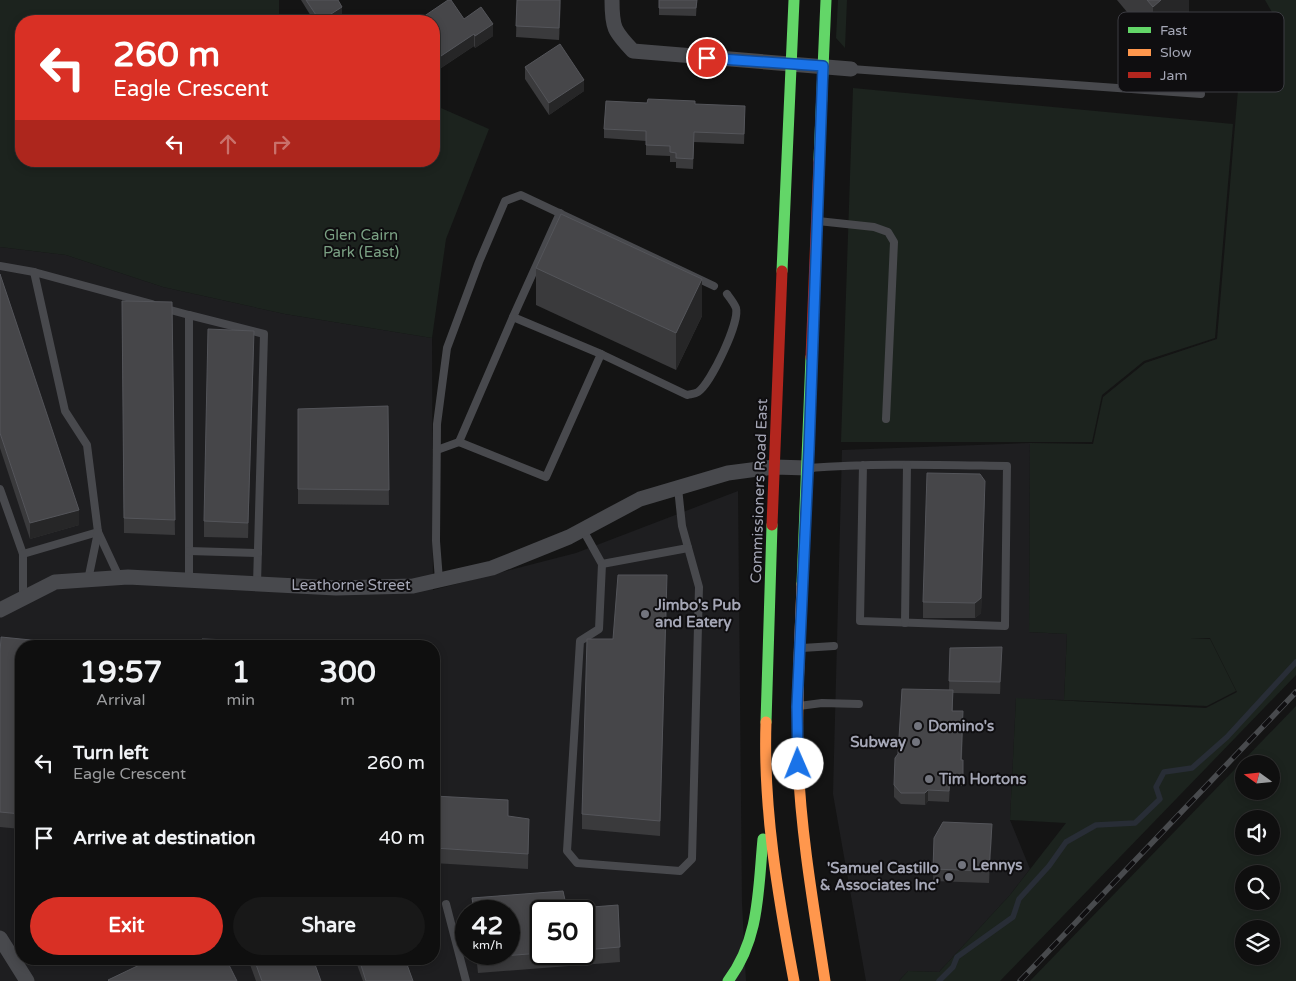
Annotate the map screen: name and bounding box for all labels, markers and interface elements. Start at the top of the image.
legend [1118,12,1284,92]
text: Fast [1160,22,1188,39]
text: 260 m [113,34,220,76]
icon: left [30,35,95,100]
pin [686,37,728,79]
icon: arrive [693,44,721,72]
text: Slow [1160,44,1192,61]
text: Jam [1160,67,1187,84]
text: Eagle Crescent [113,76,269,102]
icon: left [161,130,189,158]
icon: ahead [214,130,242,158]
icon: right [267,130,295,158]
park label: Glen Cairn Park (East) [323,226,399,261]
street label: Commissioners Road East [747,398,771,584]
street label: Leathorne Street [291,576,411,594]
place label: Jimbo's Pub and Eatery [654,596,741,632]
marker: Jimbo's Pub and Eatery [639,608,651,620]
text: 19:57 [79,654,162,691]
text: 1 [231,654,250,691]
text: 300 [319,654,376,691]
text: Arrival [96,690,146,710]
text: min [227,690,255,710]
text: m [340,690,355,710]
place label: Domino's [928,717,994,735]
marker: Domino's [912,720,924,732]
place label: Subway [850,733,906,752]
marker: Subway [910,736,922,748]
position arrow [771,737,823,789]
text: Turn left [73,742,149,764]
icon: left [30,749,58,777]
text: 260 m [367,752,425,774]
north arrow [1235,755,1280,800]
map controls [1235,755,1280,965]
text: Eagle Crescent [73,764,186,784]
place label: Tim Hortons [938,770,1026,788]
marker: Tim Hortons [923,773,935,785]
button: sound [1235,810,1280,855]
icon: arrive [30,824,58,852]
text: Arrive at destination [73,827,256,849]
text: 40 m [379,827,425,849]
place label: Lennys [972,856,1023,875]
place label: 'Samuel Castillo & Associates Inc' [820,859,939,894]
marker: Lennys [956,859,968,871]
button: search [1235,865,1280,910]
marker: 'Samuel Castillo & Associates Inc' [943,871,955,883]
button: Exit [30,897,223,955]
button: Share [233,897,425,955]
speed limit sign: 50 [530,900,595,965]
text: 42 [472,911,503,941]
button: layers [1235,920,1280,965]
text: km/h [472,938,503,952]

